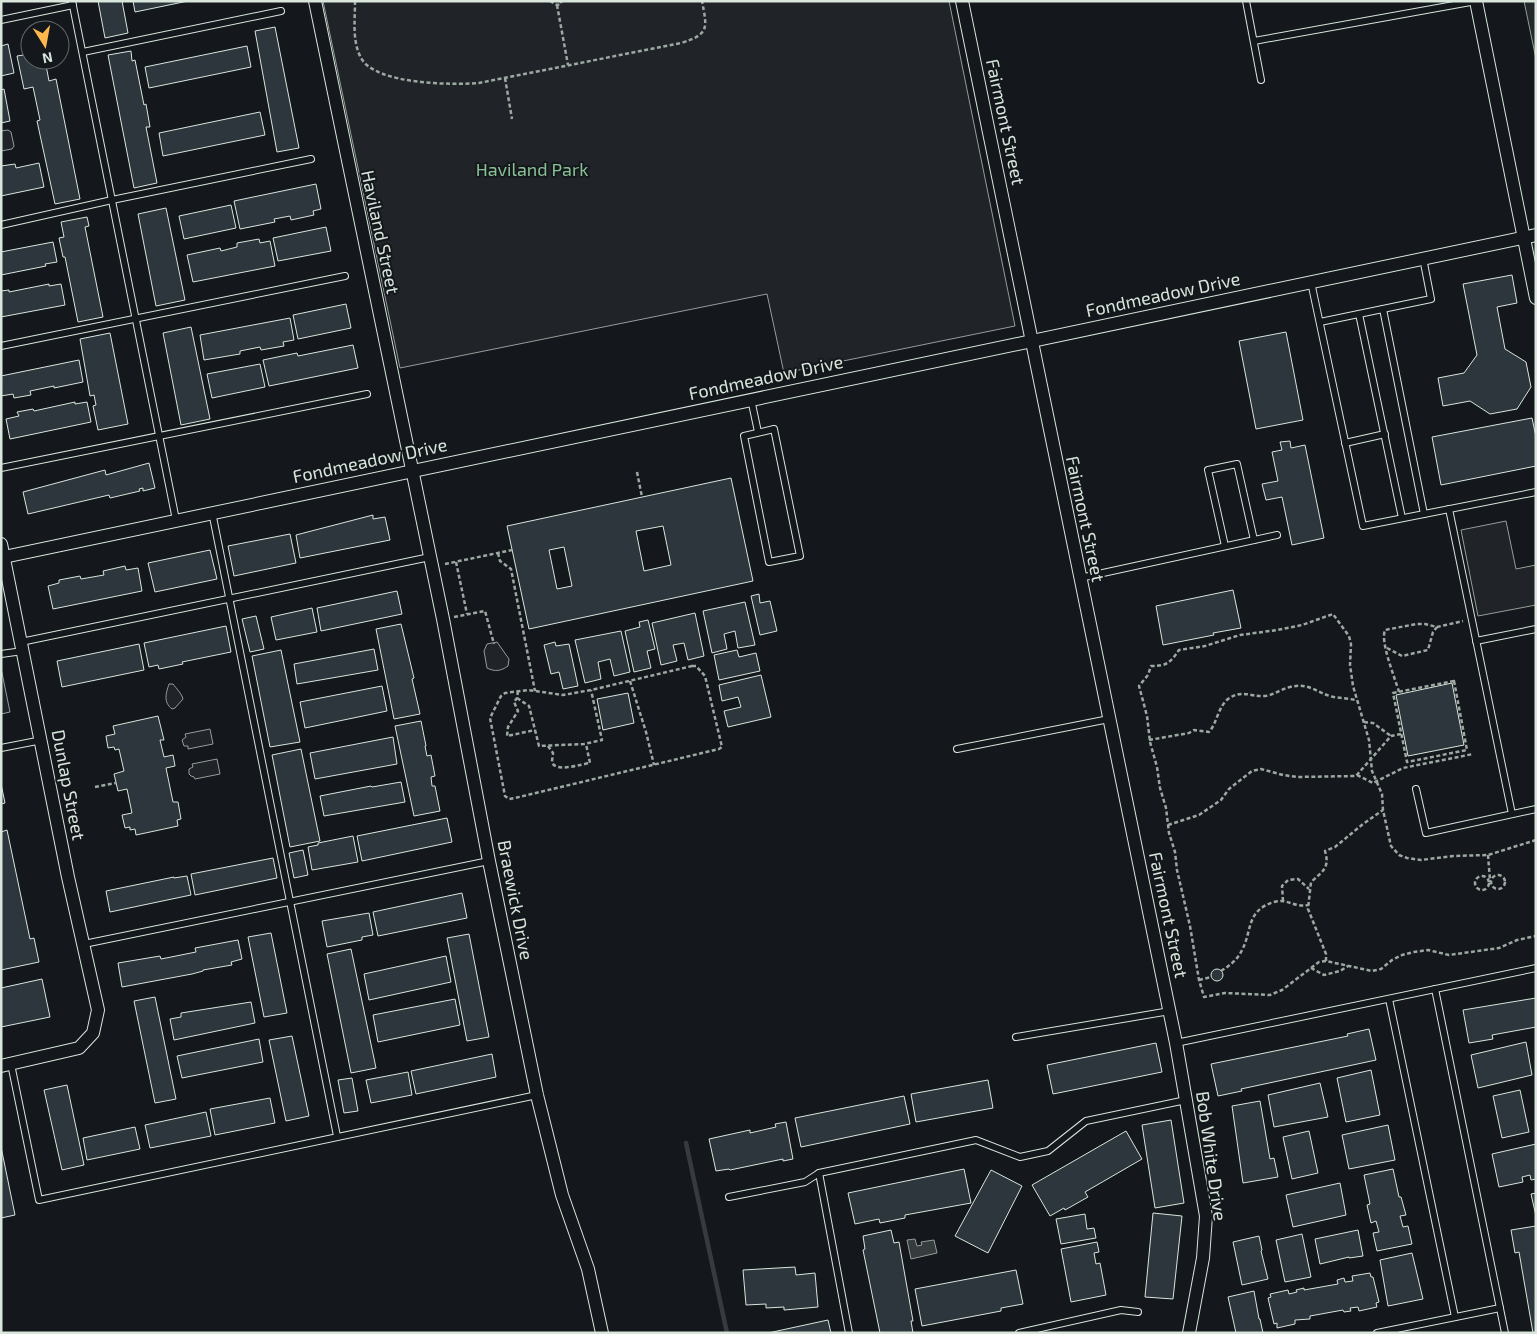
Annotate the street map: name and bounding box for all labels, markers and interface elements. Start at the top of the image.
north arrow [20,20,70,70]
text: N [41,49,54,68]
street label: Fairmont Street [982,57,1030,187]
park label: Haviland Park [476,158,588,180]
street label: Haviland Street [357,168,405,296]
street label: Fondmeadow Drive [1084,267,1242,321]
street label: Fondmeadow Drive [687,350,845,404]
street label: Fondmeadow Drive [291,433,449,487]
street label: Fairmont Street [1062,454,1110,584]
street label: Dunlap Street [47,728,91,842]
street label: Braewick Drive [494,838,538,962]
street label: Fairmont Street [1145,850,1193,980]
street label: Bob White Drive [1192,1090,1232,1222]

